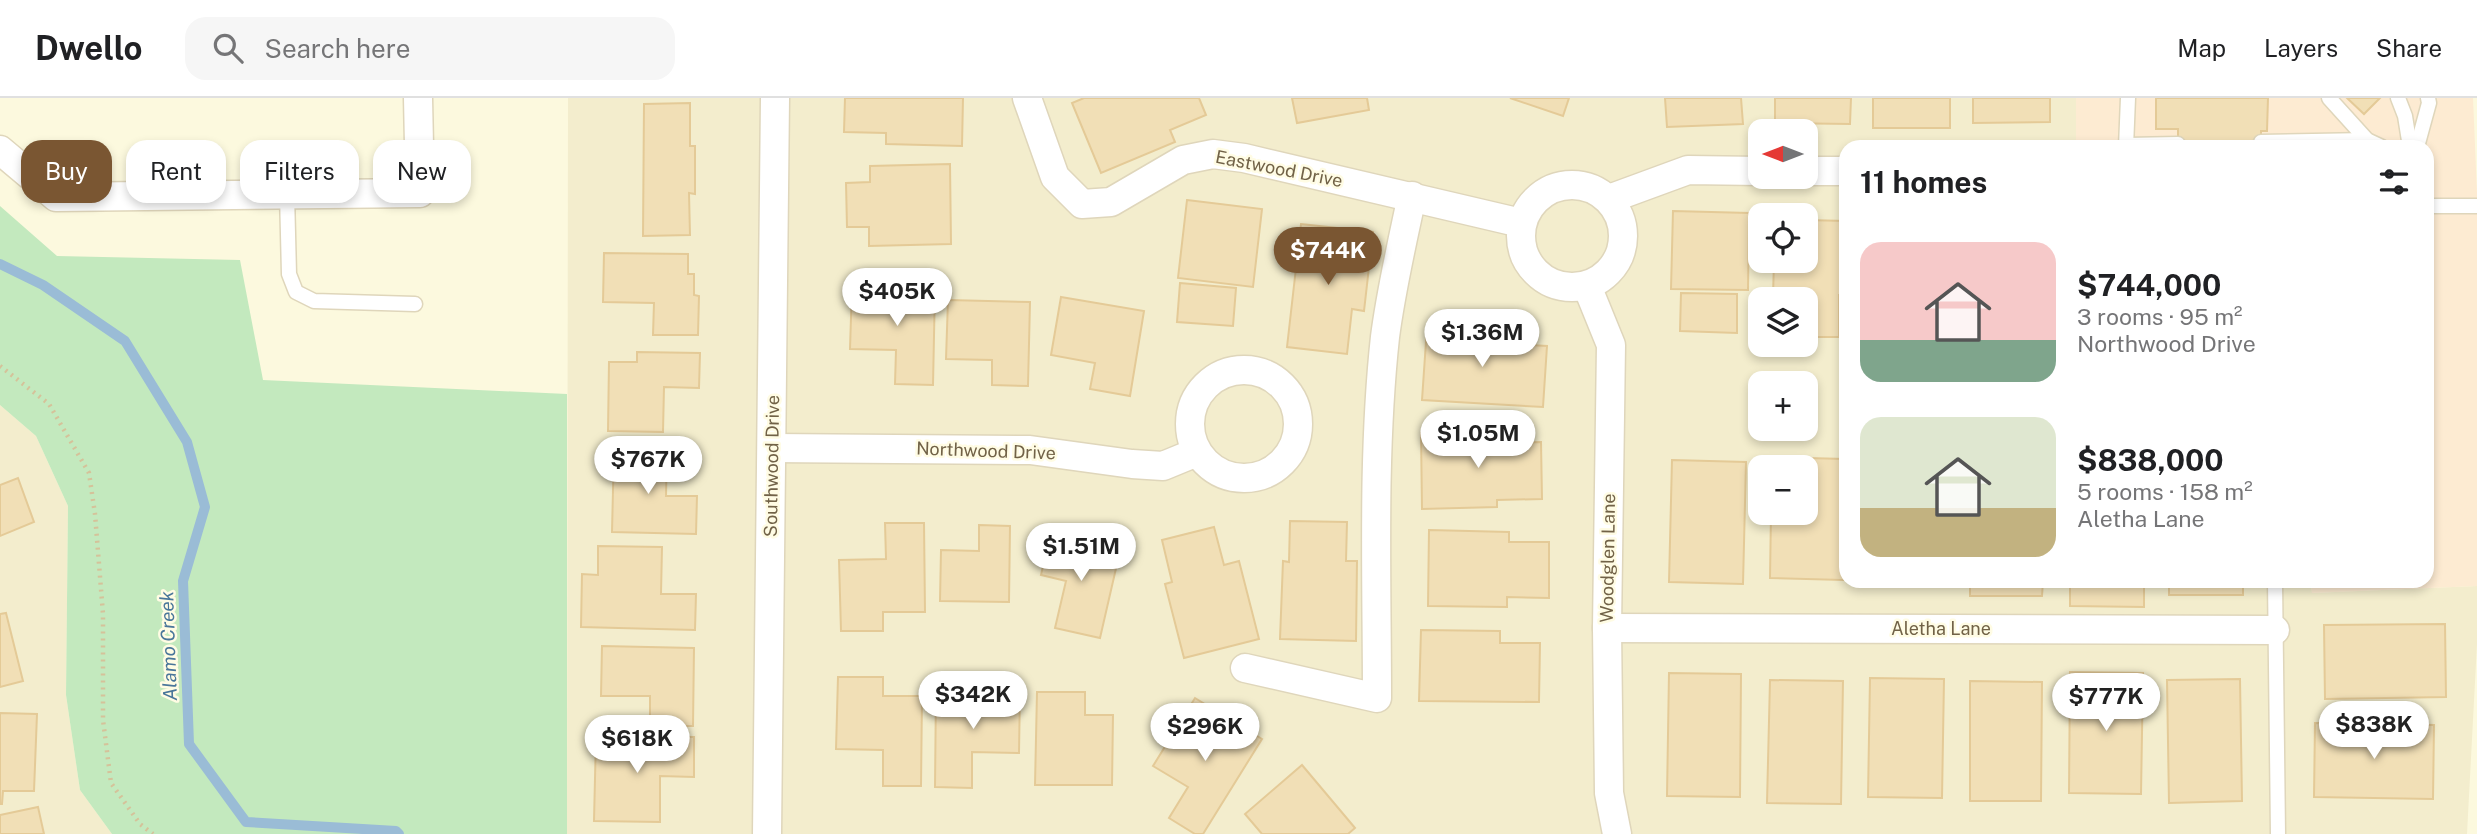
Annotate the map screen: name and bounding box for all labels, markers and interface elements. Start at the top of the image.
search box [185,17,675,80]
text: Dwello [35,29,143,67]
icon: search [209,29,247,67]
text: Search here [265,33,411,64]
text: Map [2177,34,2226,62]
text: Layers [2264,34,2338,62]
text: Share [2376,34,2442,62]
north arrow [1748,119,1818,189]
map controls [1748,119,1818,525]
chip: Buy [21,140,112,203]
chip: Rent [126,140,226,203]
chip: Filters [240,140,359,203]
chip: New [373,140,471,203]
street label: Eastwood Drive [1214,146,1345,191]
icon: filters [2375,163,2413,201]
text: 11 homes [1860,164,1987,200]
button: locate [1748,203,1818,273]
pin: $744K [1279,228,1377,287]
text: $744K [1290,236,1366,263]
text: $744,000 [2077,267,2221,303]
pin: $405K [848,268,946,328]
icon: home [1916,270,2000,354]
text: $405K [858,277,936,304]
button: layers [1748,287,1818,357]
text: 3 rooms · 95 m² [2077,303,2243,330]
pin: $1.36M [1425,310,1539,369]
text: $1.36M [1440,318,1524,345]
text: Northwood Drive [2077,330,2256,357]
button: + [1748,371,1818,441]
street label: Southwood Drive [760,395,783,537]
pin: $1.05M [1421,410,1535,470]
text: $1.05M [1436,419,1520,446]
pin: $767K [599,436,697,496]
street label: Northwood Drive [916,438,1056,463]
text: $838,000 [2077,442,2224,478]
text: $767K [610,445,686,472]
icon: home [1916,445,2000,529]
button: − [1748,455,1818,525]
text: 5 rooms · 158 m² [2077,478,2253,505]
street label: Woodglen Lane [1596,493,1619,623]
text: Aletha Lane [2077,505,2205,532]
pin: $1.51M [1024,524,1138,583]
text: $1.51M [1042,532,1120,559]
water label: Alamo Creek [155,590,181,701]
street label: Aletha Lane [1891,618,1991,639]
pin: $342K [924,672,1022,731]
pin: $777K [2057,674,2155,733]
text: $342K [934,680,1012,707]
text: $777K [2068,682,2144,709]
pin: $838K [2325,702,2423,761]
pin: $296K [1156,704,1254,763]
text: $838K [2335,710,2413,737]
text: $296K [1166,712,1244,739]
pin: $618K [588,716,686,775]
text: $618K [601,724,673,751]

